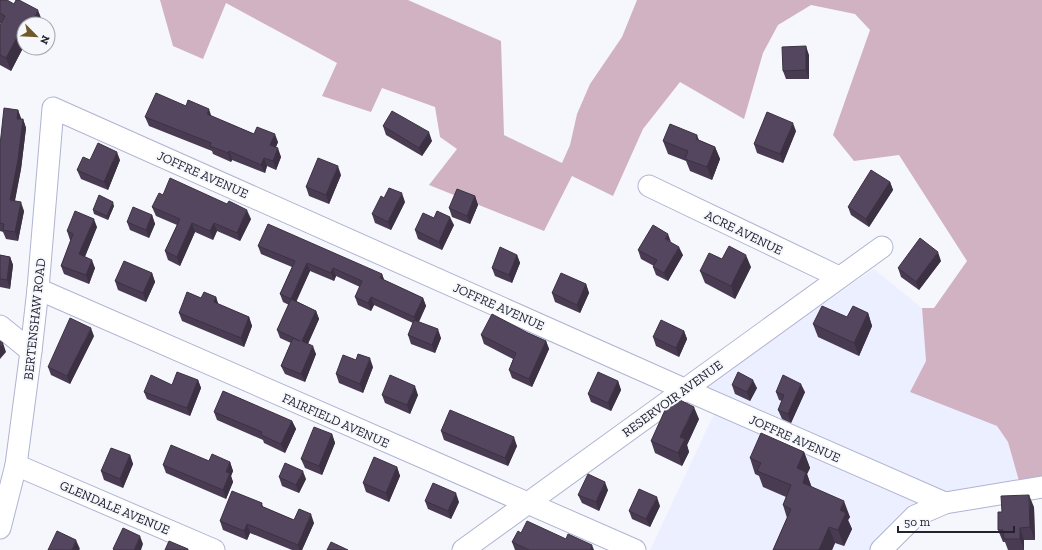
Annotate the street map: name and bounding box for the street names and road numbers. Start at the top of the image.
street label: JOFFRE AVENUE [155,148,251,201]
street label: ACRE AVENUE [702,207,786,258]
street label: BERTENSHAW ROAD [21,257,48,381]
street label: JOFFRE AVENUE [451,280,547,333]
street label: RESERVOIR AVENUE [619,357,726,440]
street label: FAIRFIELD AVENUE [280,390,392,451]
street label: JOFFRE AVENUE [747,412,843,465]
street label: GLENDALE AVENUE [58,478,172,538]

